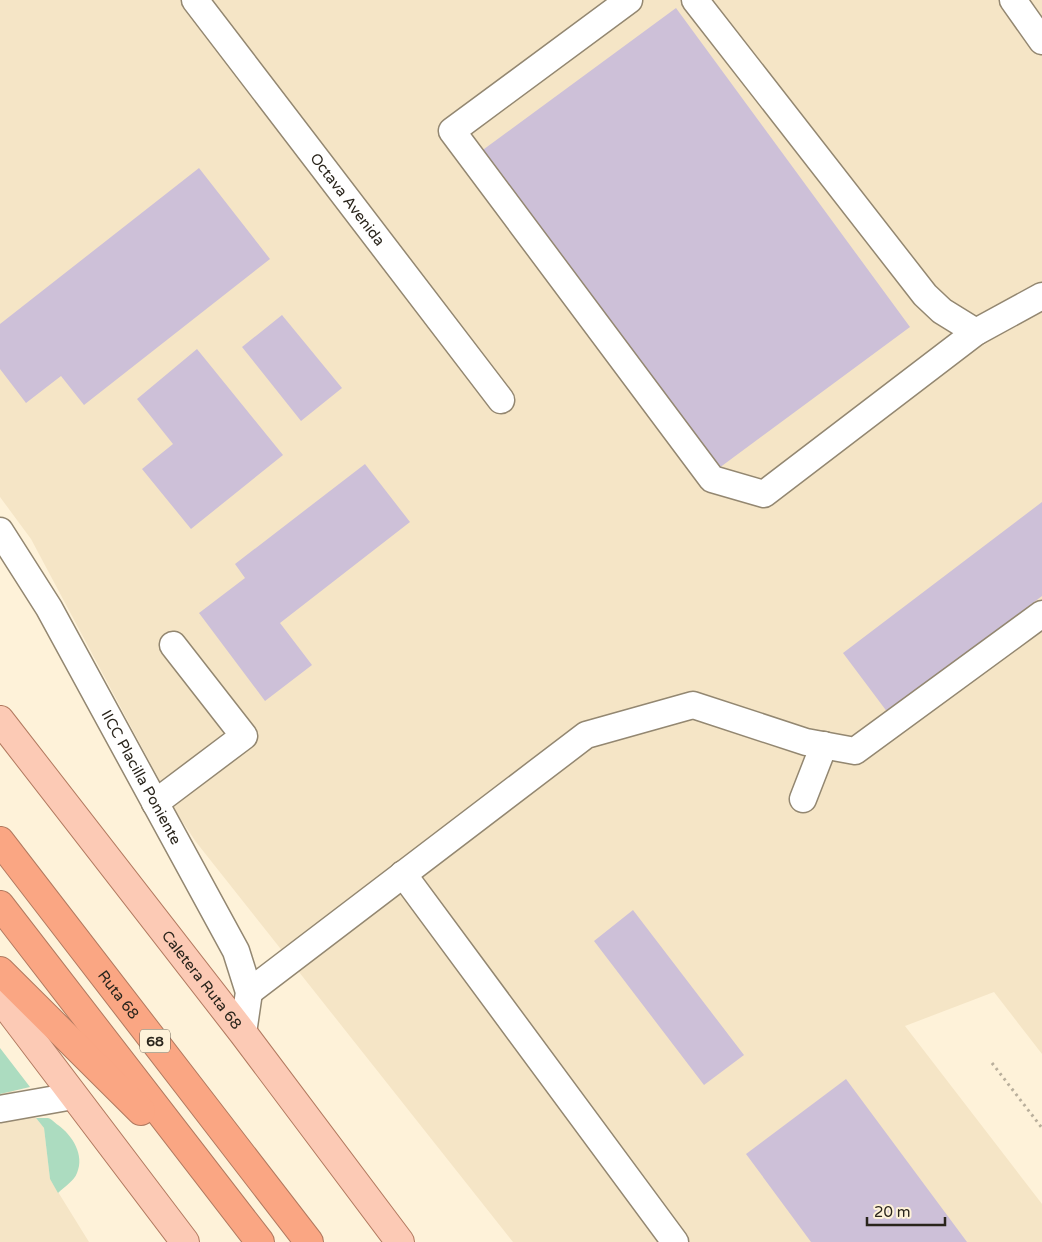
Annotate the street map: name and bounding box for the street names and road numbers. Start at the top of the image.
street label: Octava Avenida [306,149,389,249]
street label: IICC Placilla Poniente [97,707,185,848]
street label: Caletera Ruta 68 [158,927,246,1033]
street label: Ruta 68 [94,967,143,1023]
road number: 68 [140,1030,170,1052]

